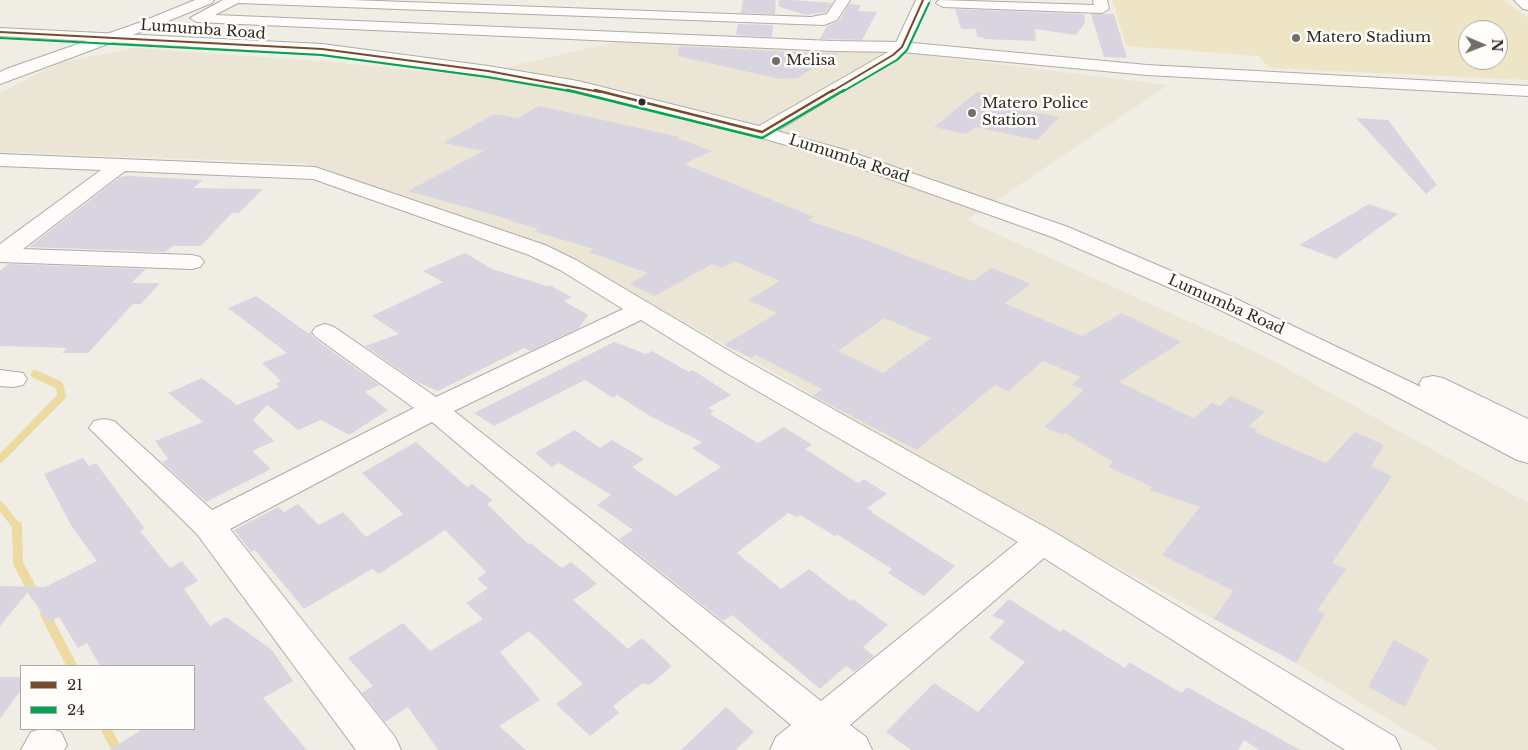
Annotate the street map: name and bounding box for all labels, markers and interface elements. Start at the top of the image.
street label: Lumumba Road [140,17,266,43]
north arrow [1458,20,1508,70]
place label: Matero Stadium [1306,29,1431,47]
marker: Matero Stadium [1290,32,1302,44]
text: N [1488,38,1506,52]
place label: Melisa [786,52,836,70]
marker: Melisa [770,55,782,67]
place label: Matero Police Station [982,95,1088,130]
unlabelled marker [637,97,647,107]
marker: Matero Police Station [966,107,978,119]
street label: Lumumba Road [787,131,911,187]
street label: Lumumba Road [1165,271,1287,339]
legend [20,665,195,730]
text: 21 [67,675,83,694]
text: 24 [67,700,85,719]

